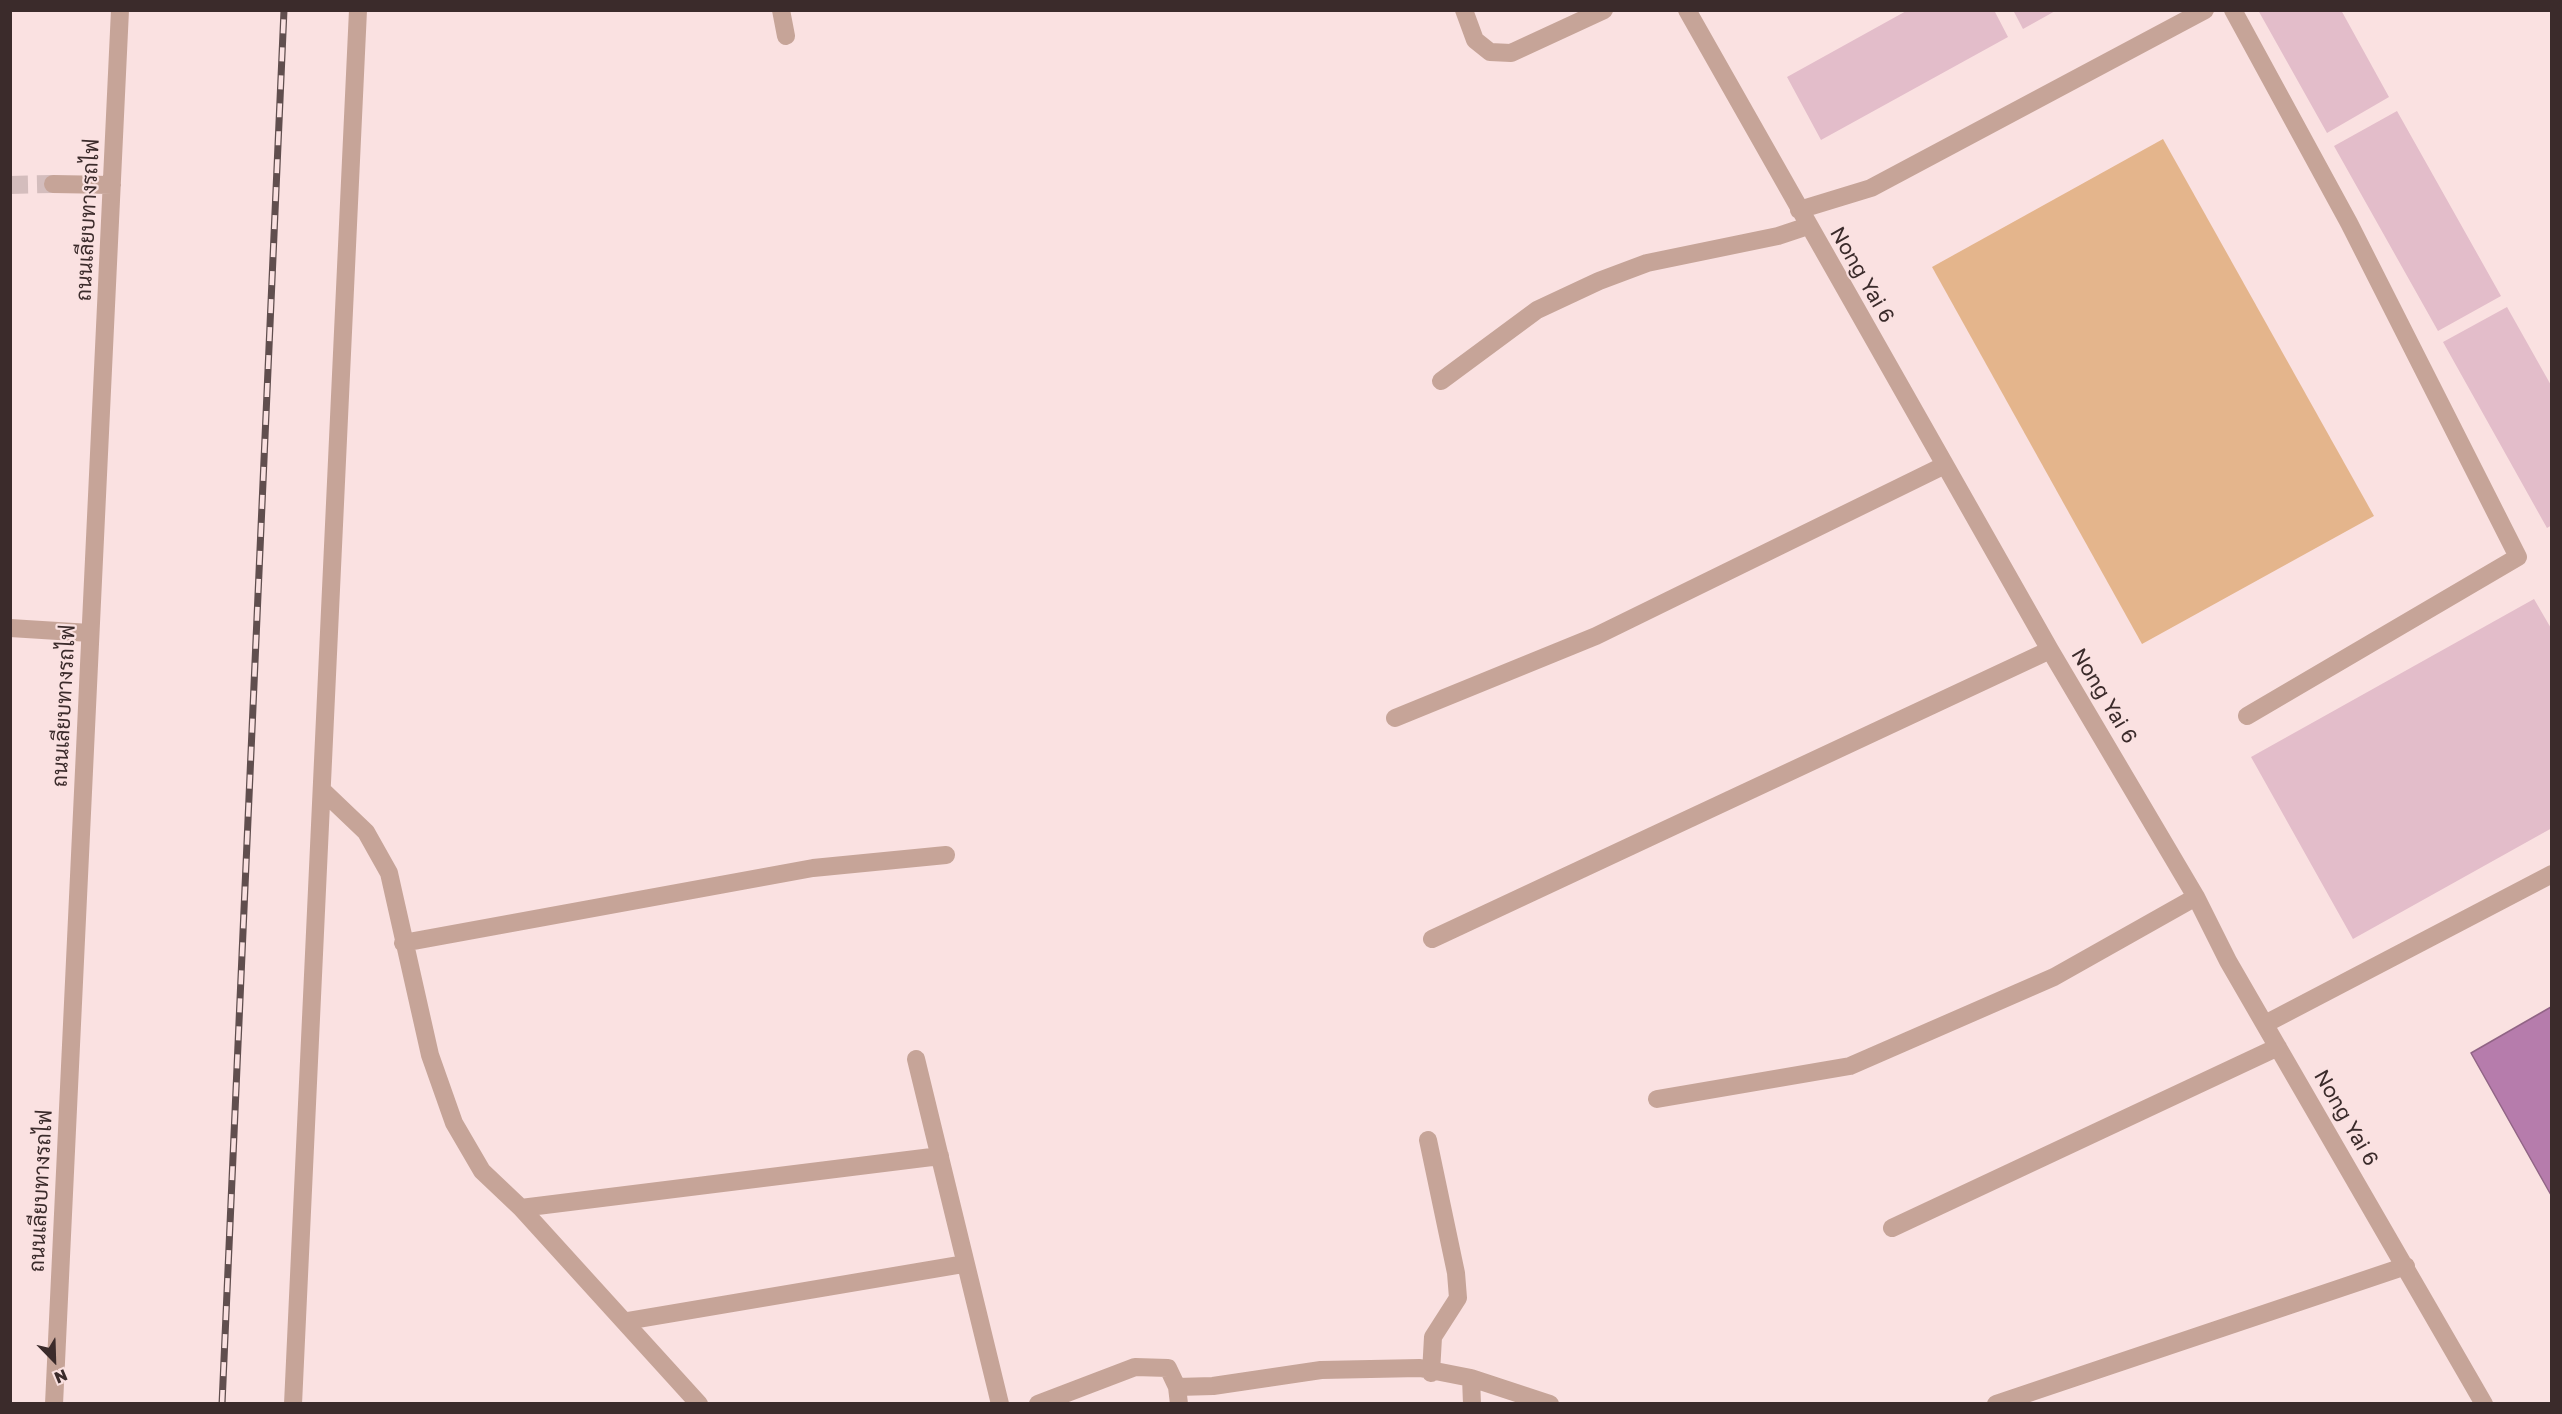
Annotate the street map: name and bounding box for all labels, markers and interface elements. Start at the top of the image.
street label: ถนนเลียบทางรถไฟ [71,138,105,302]
street label: Nong Yai 6 [1824,222,1900,328]
street label: ถนนเลียบทางรถไฟ [47,624,81,788]
street label: Nong Yai 6 [2066,644,2142,748]
street label: Nong Yai 6 [2308,1065,2384,1171]
street label: ถนนเลียบทางรถไฟ [24,1109,58,1273]
north arrow [24,1330,84,1390]
text: N [52,1365,71,1388]

